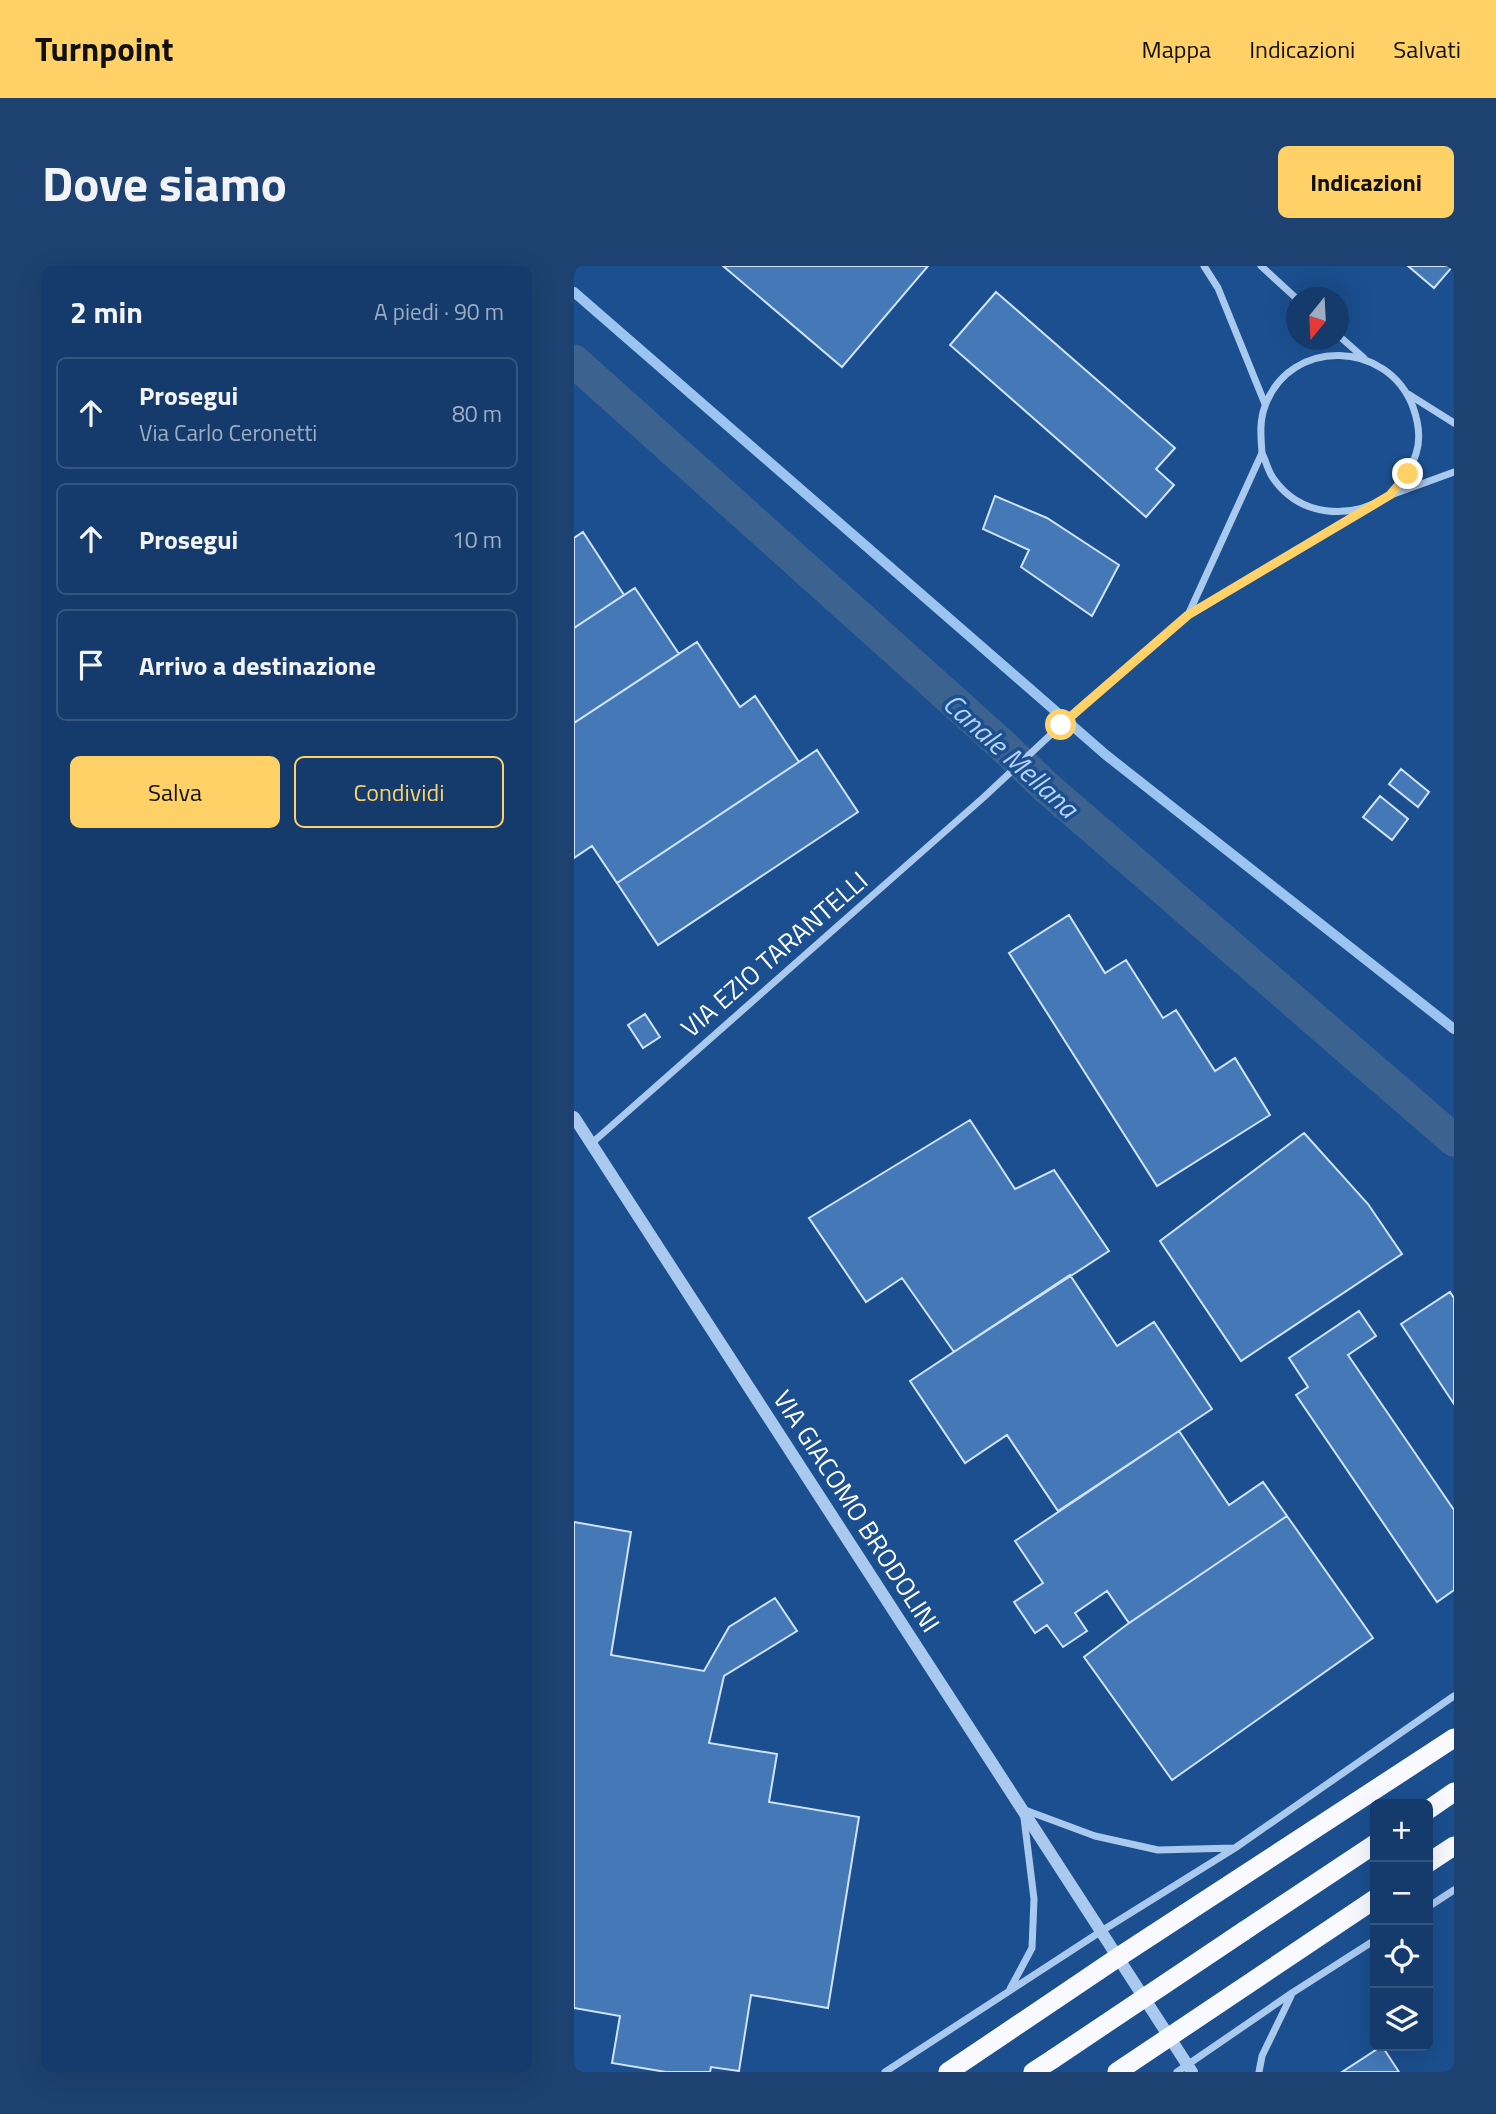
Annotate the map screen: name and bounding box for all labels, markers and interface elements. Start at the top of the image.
text: Turnpoint [35,24,174,74]
text: Mappa [1142,31,1211,67]
text: Indicazioni [1249,31,1355,67]
text: Salvati [1393,31,1461,67]
text: Dove siamo [42,145,287,220]
button: Indicazioni [1278,146,1454,218]
north arrow [1286,287,1349,350]
text: 2 min [70,289,143,335]
text: A piedi · 90 m [374,294,504,329]
text: Prosegui [139,376,238,415]
icon: ahead [72,394,110,432]
text: 80 m [452,396,502,431]
text: Via Carlo Ceronetti [139,415,317,450]
route end [1392,458,1423,489]
icon: ahead [72,520,110,558]
text: Prosegui [139,520,238,559]
text: 10 m [452,522,502,557]
icon: arrive [72,646,110,684]
text: Arrivo a destinazione [139,646,376,685]
water label: Canale Mellana [934,682,1090,829]
route start [1045,709,1076,740]
button: Salva [70,756,280,828]
button: Condividi [294,756,504,828]
street label: VIA EZIO TARANTELLI [672,862,876,1046]
street label: VIA GIACOMO BRODOLINI [764,1382,950,1640]
map controls [1370,1799,1433,2051]
button: + [1370,1799,1433,1862]
button: − [1370,1862,1433,1925]
button: locate [1370,1925,1433,1988]
button: layers [1370,1988,1433,2051]

